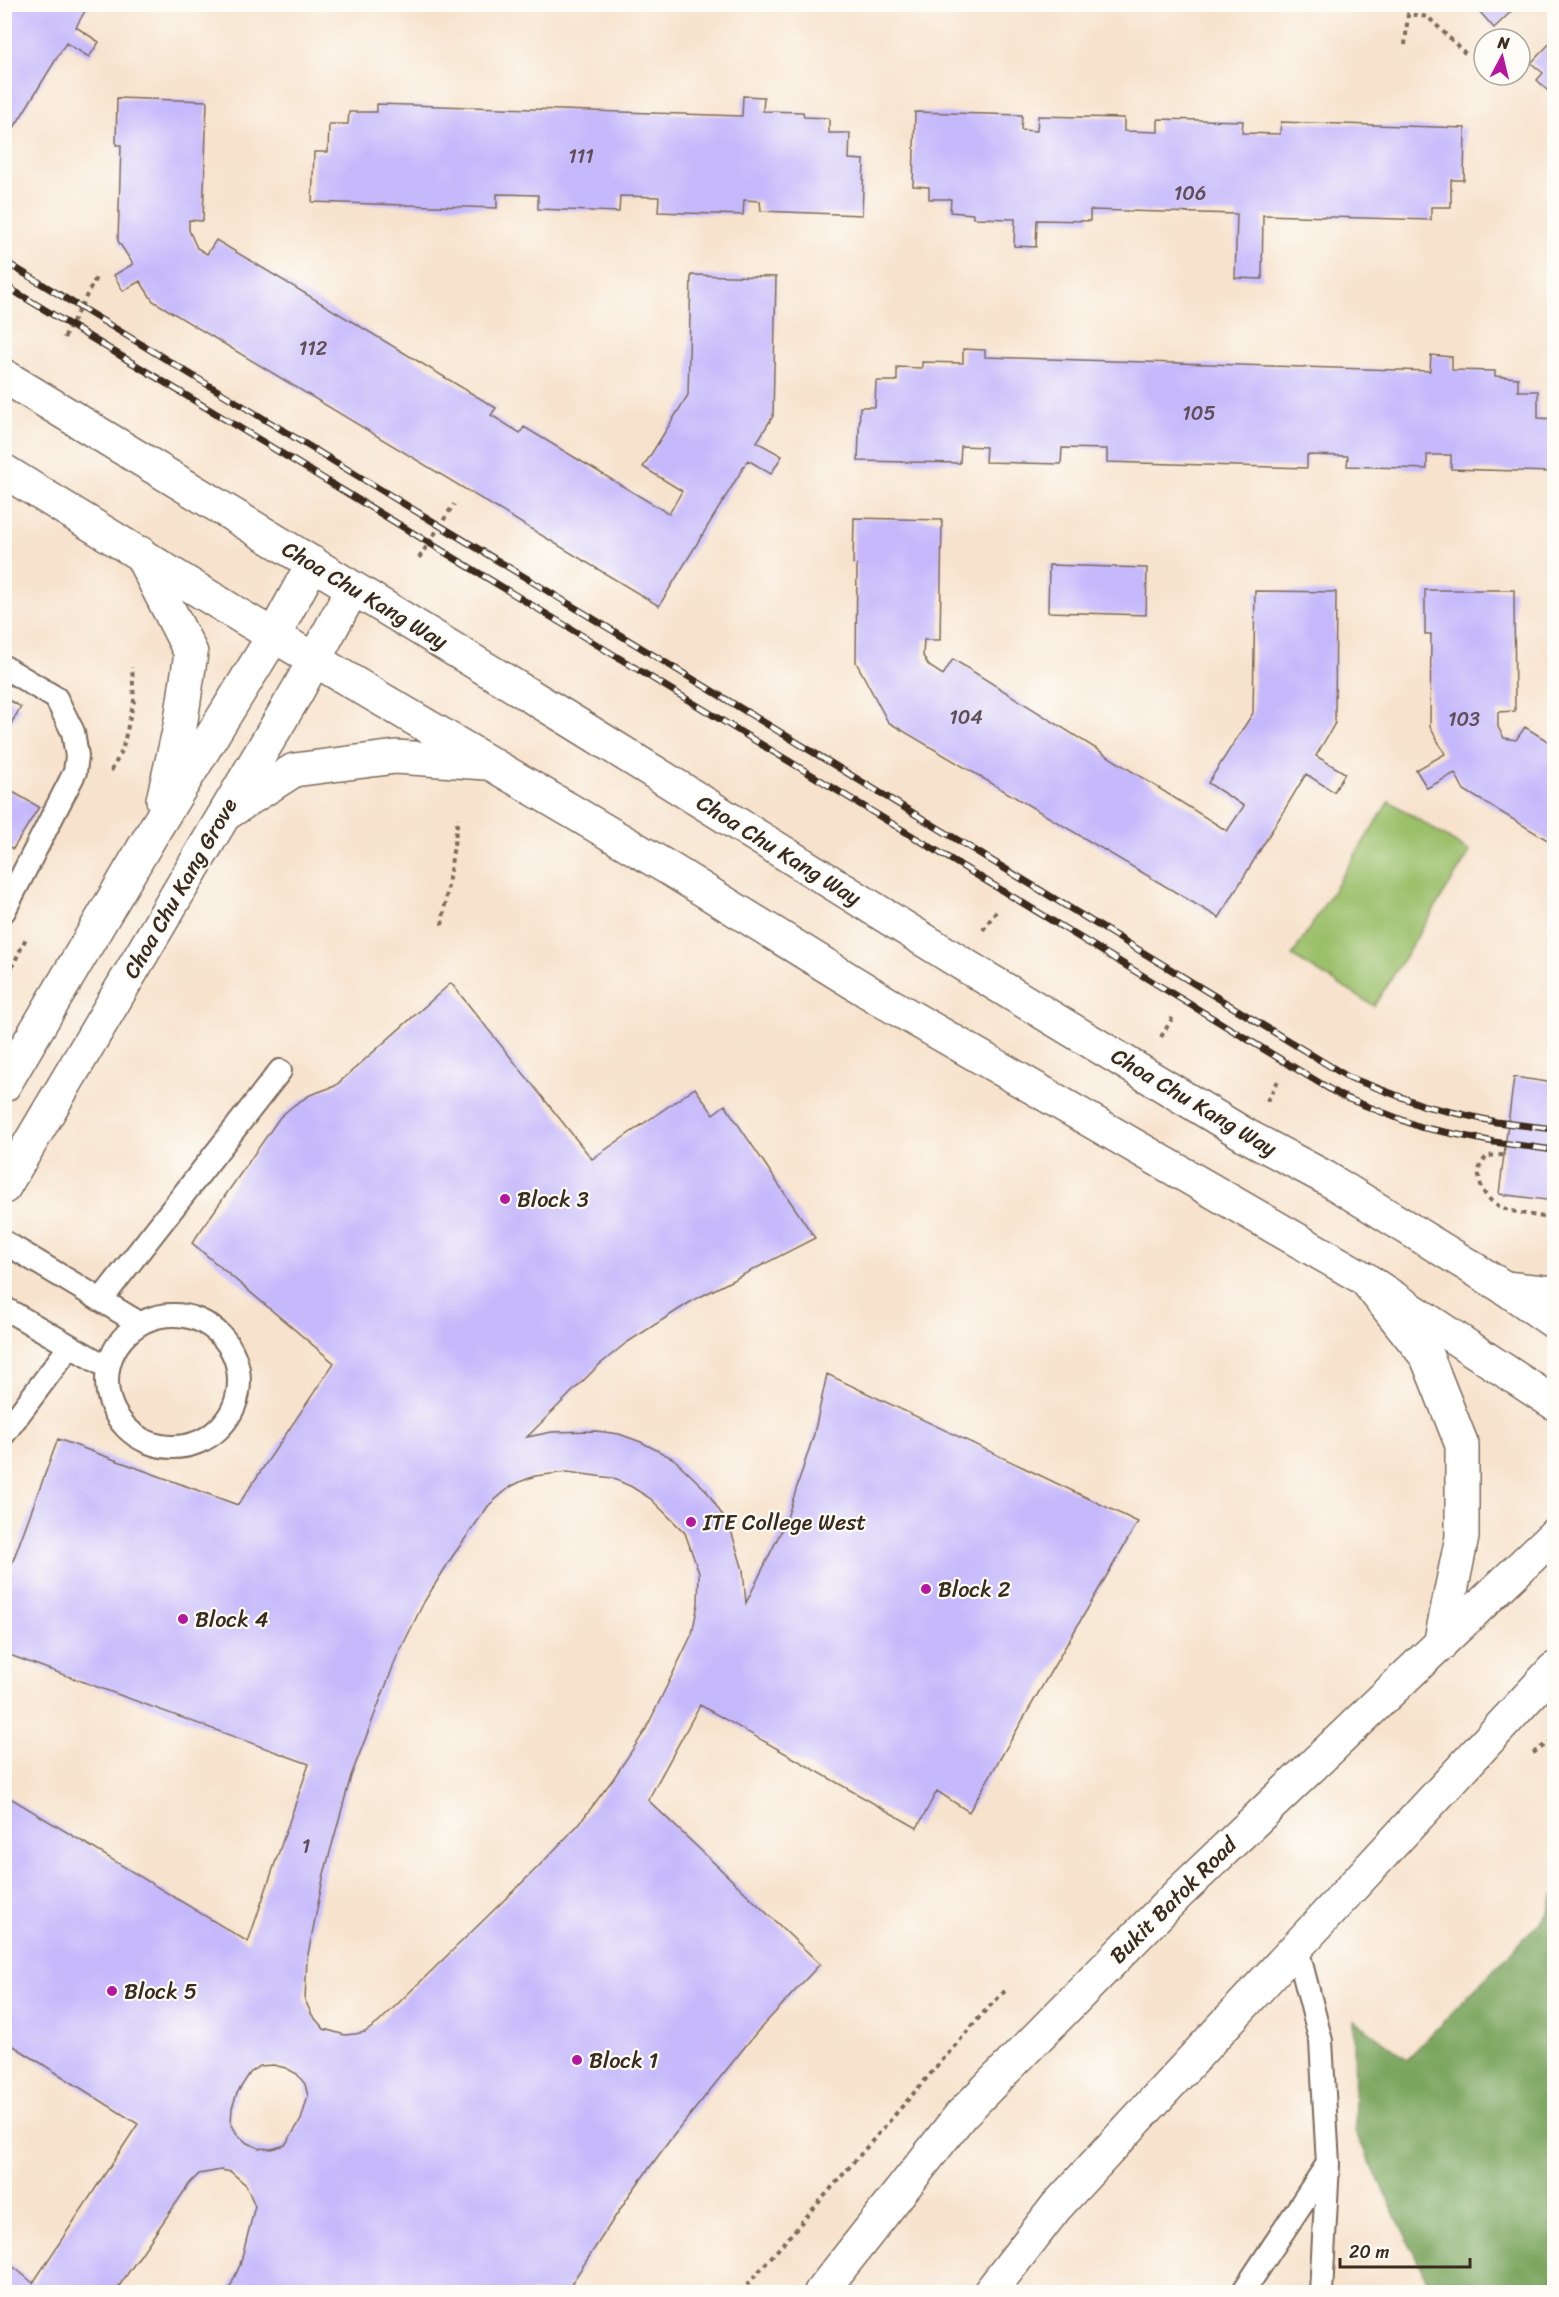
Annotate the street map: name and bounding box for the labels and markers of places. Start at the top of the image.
place label: Block 3 [517,1180,589,1219]
marker: Block 3 [498,1192,512,1206]
place label: ITE College West [702,1503,866,1542]
marker: ITE College West [684,1515,698,1529]
place label: Block 2 [938,1570,1011,1609]
marker: Block 2 [919,1582,933,1596]
place label: Block 4 [195,1600,269,1639]
marker: Block 4 [176,1612,190,1626]
place label: Block 5 [124,1972,197,2011]
marker: Block 5 [105,1984,119,1998]
place label: Block 1 [589,2041,658,2080]
marker: Block 1 [570,2053,584,2067]

